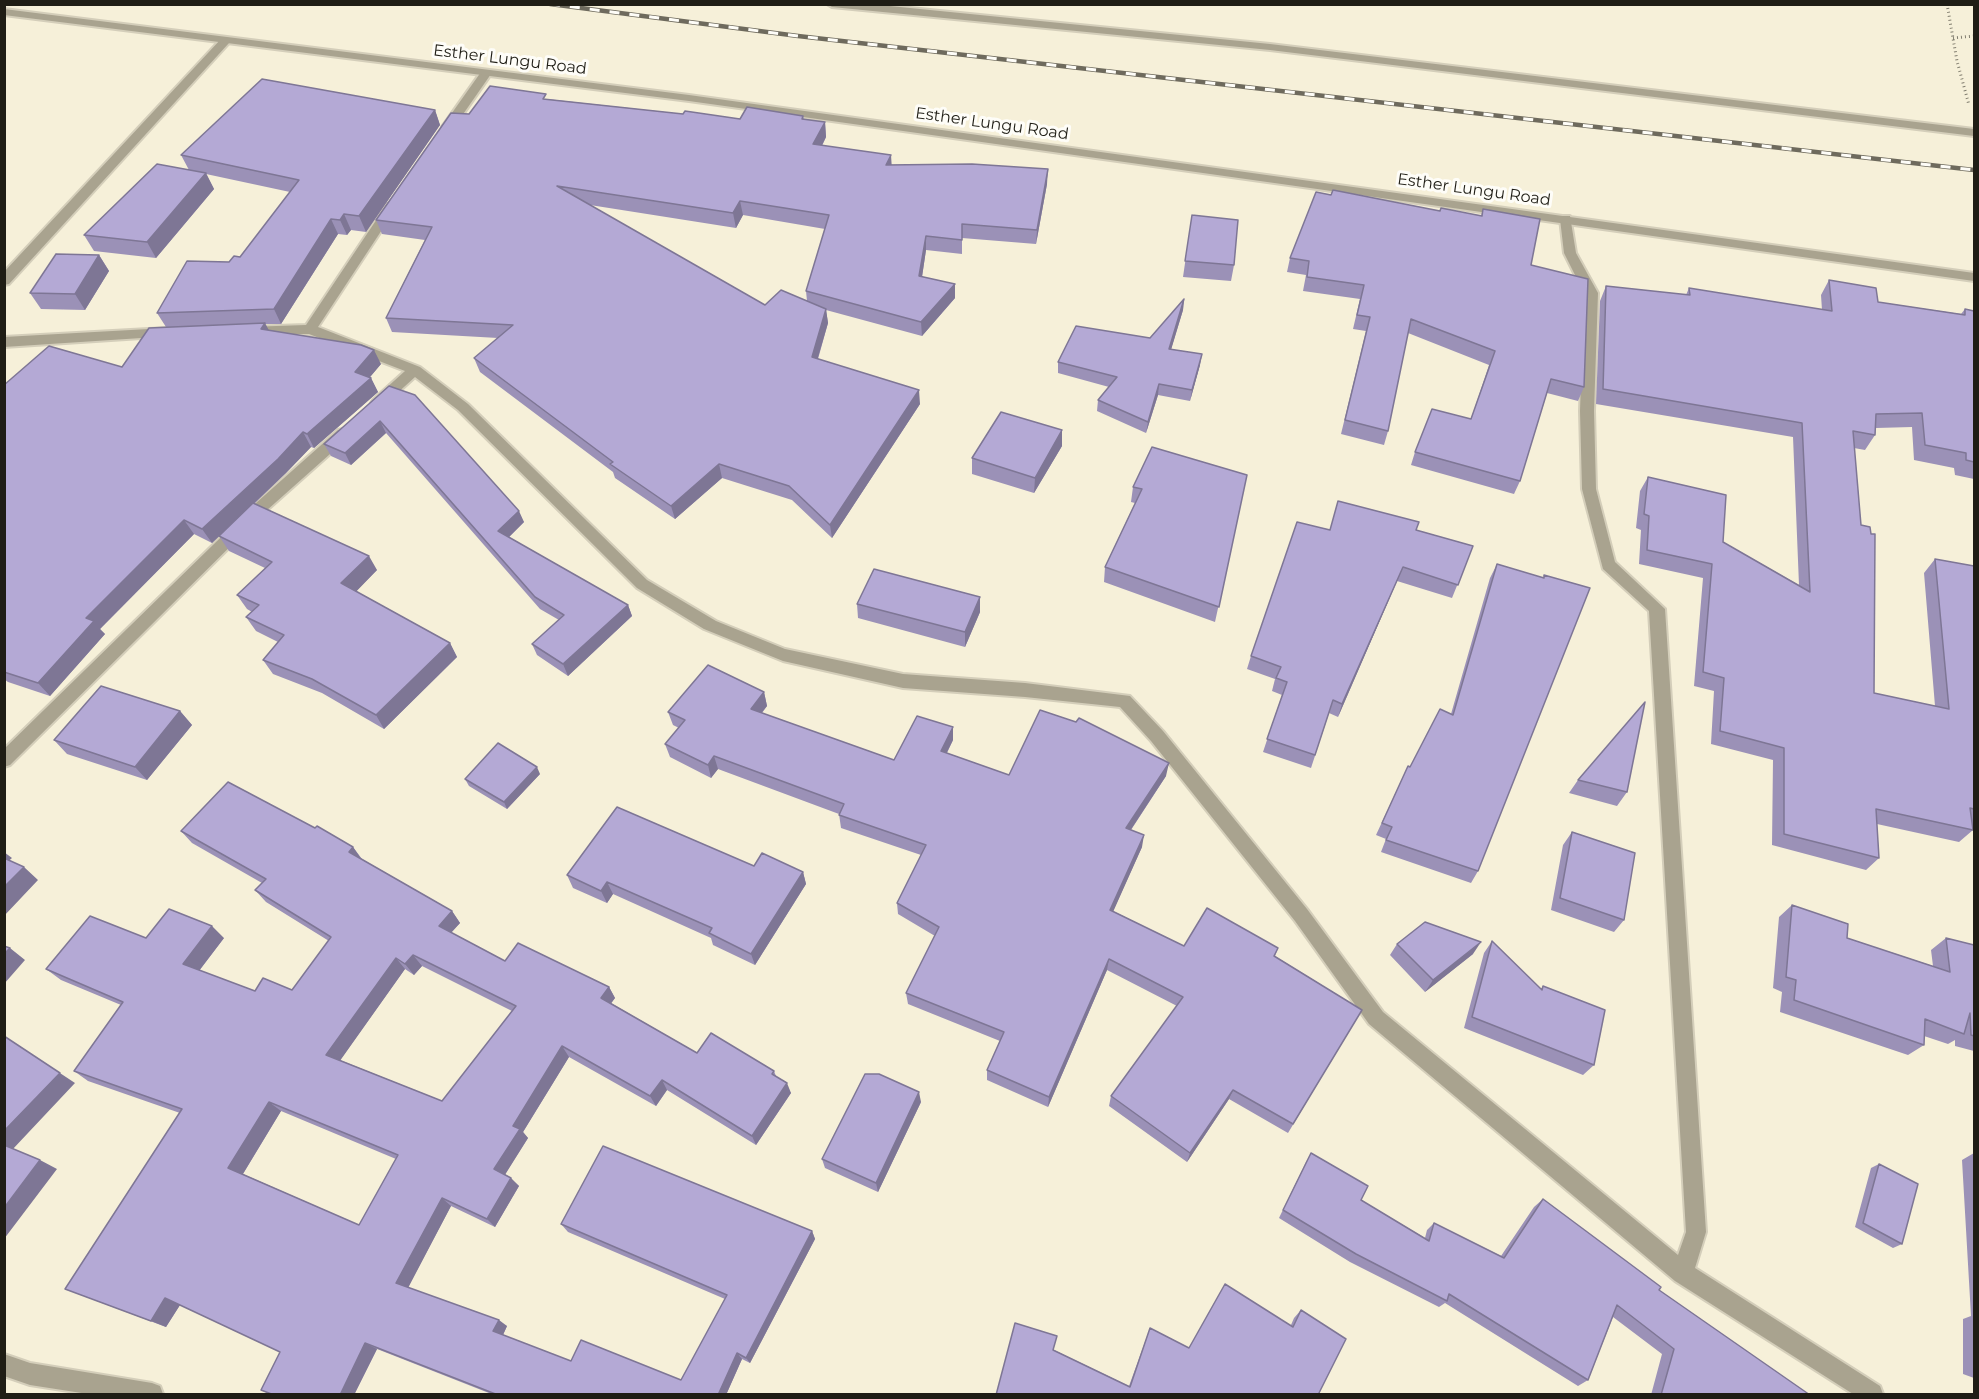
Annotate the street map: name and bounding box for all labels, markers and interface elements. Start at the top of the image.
street label: Esther Lungu Road [432,41,588,79]
street label: Esther Lungu Road [914,104,1070,144]
street label: Esther Lungu Road [1396,170,1552,210]

